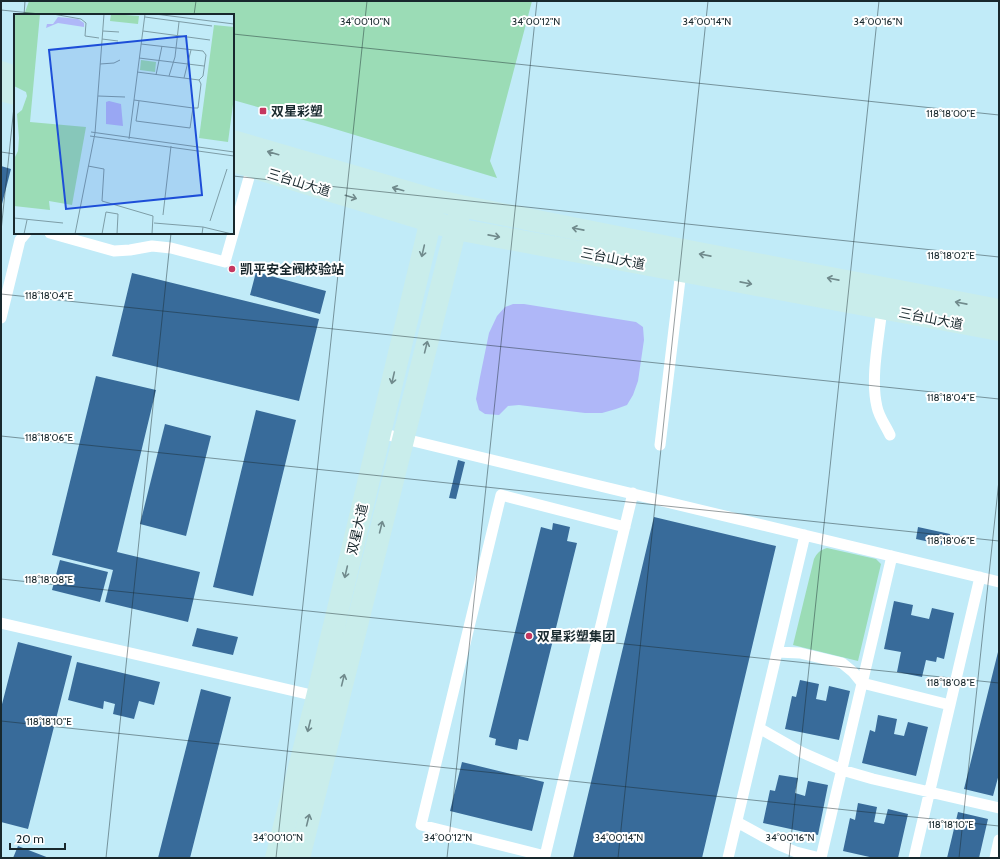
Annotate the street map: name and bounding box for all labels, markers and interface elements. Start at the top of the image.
inset map [14,14,234,234]
text: 34°00'10"N [340,15,390,28]
text: 34°00'12"N [512,15,560,28]
text: 34°00'14"N [683,15,731,28]
text: 34°00'16"N [854,15,902,28]
place label: 双星彩塑 [271,103,323,119]
marker: 双星彩塑 [258,106,268,116]
text: 118°18'00"E [926,107,976,120]
one-way arrow [266,149,279,156]
street label: 三台山大道 [266,165,332,199]
one-way arrow [391,185,404,192]
one-way arrow [344,194,356,202]
one-way arrow [572,225,585,233]
one-way arrow [487,233,500,241]
street label: 三台山大道 [580,244,646,272]
one-way arrow [419,245,426,258]
text: 118°18'02"E [927,249,975,262]
one-way arrow [699,250,712,258]
place label: 凯平安全阀校验站 [240,261,344,277]
marker: 凯平安全阀校验站 [227,264,237,274]
one-way arrow [827,274,840,282]
one-way arrow [739,279,752,287]
text: 118°18'04"E [25,289,73,302]
one-way arrow [955,299,968,307]
street label: 三台山大道 [898,304,964,332]
one-way arrow [423,341,431,354]
one-way arrow [388,371,396,384]
text: 118°18'04"E [927,391,975,404]
text: 118°18'06"E [25,431,73,444]
street label: 双星大道 [343,502,371,556]
one-way arrow [378,521,385,534]
text: 118°18'06"E [927,534,975,547]
one-way arrow [342,566,350,579]
text: 118°18'08"E [25,573,74,586]
place label: 双星彩塑集团 [537,628,615,644]
marker: 双星彩塑集团 [524,631,534,641]
one-way arrow [339,674,347,687]
text: 118°18'08"E [927,676,976,689]
text: 118°18'10"E [26,715,72,728]
one-way arrow [305,719,312,732]
one-way arrow [305,814,312,827]
text: 118°18'10"E [928,818,974,831]
scale bar [10,825,65,851]
text: 20 m [16,831,44,846]
text: 34°00'10"N [253,831,303,844]
text: 34°00'12"N [424,831,472,844]
text: 34°00'14"N [595,831,643,844]
text: 34°00'16"N [766,831,814,844]

